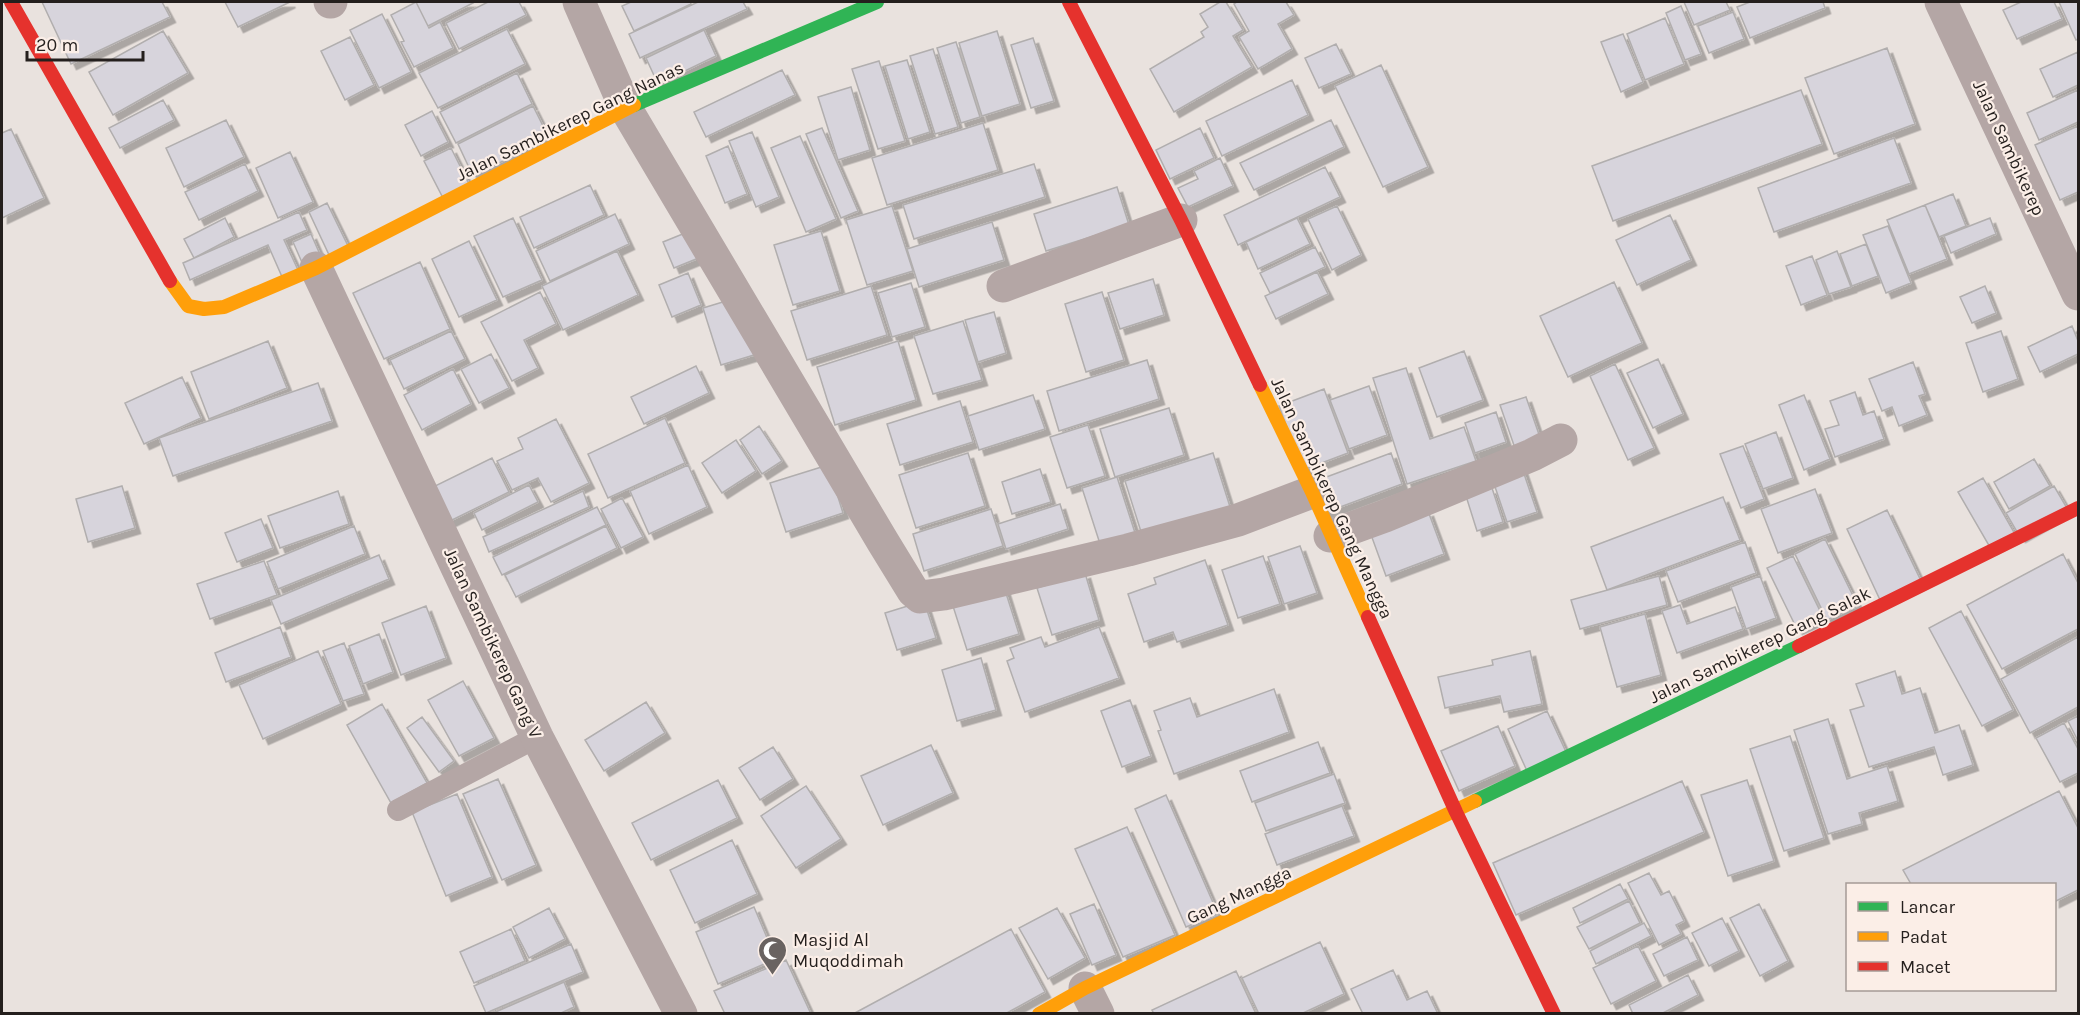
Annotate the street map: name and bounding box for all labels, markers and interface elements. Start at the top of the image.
scale bar [27,24,142,62]
text: 20 m [36,34,78,56]
street label: Jalan Sambikerep Gang Nanas [453,56,687,186]
street label: Jalan Sambikerep [1968,77,2050,219]
street label: Jalan Sambikerep Gang Mangga [1266,374,1398,622]
street label: Jalan Sambikerep Gang V [439,544,547,742]
street label: Jalan Sambikerep Gang Salak [1646,582,1874,708]
street label: Gang Mangga [1183,861,1295,929]
legend [1846,883,2056,991]
text: Lancar [1900,896,1955,918]
text: Padat [1900,926,1947,948]
place label: Masjid Al Muqoddimah [793,929,904,972]
mosque icon: Masjid Al Muqoddimah [756,934,788,976]
text: Macet [1900,956,1951,978]

